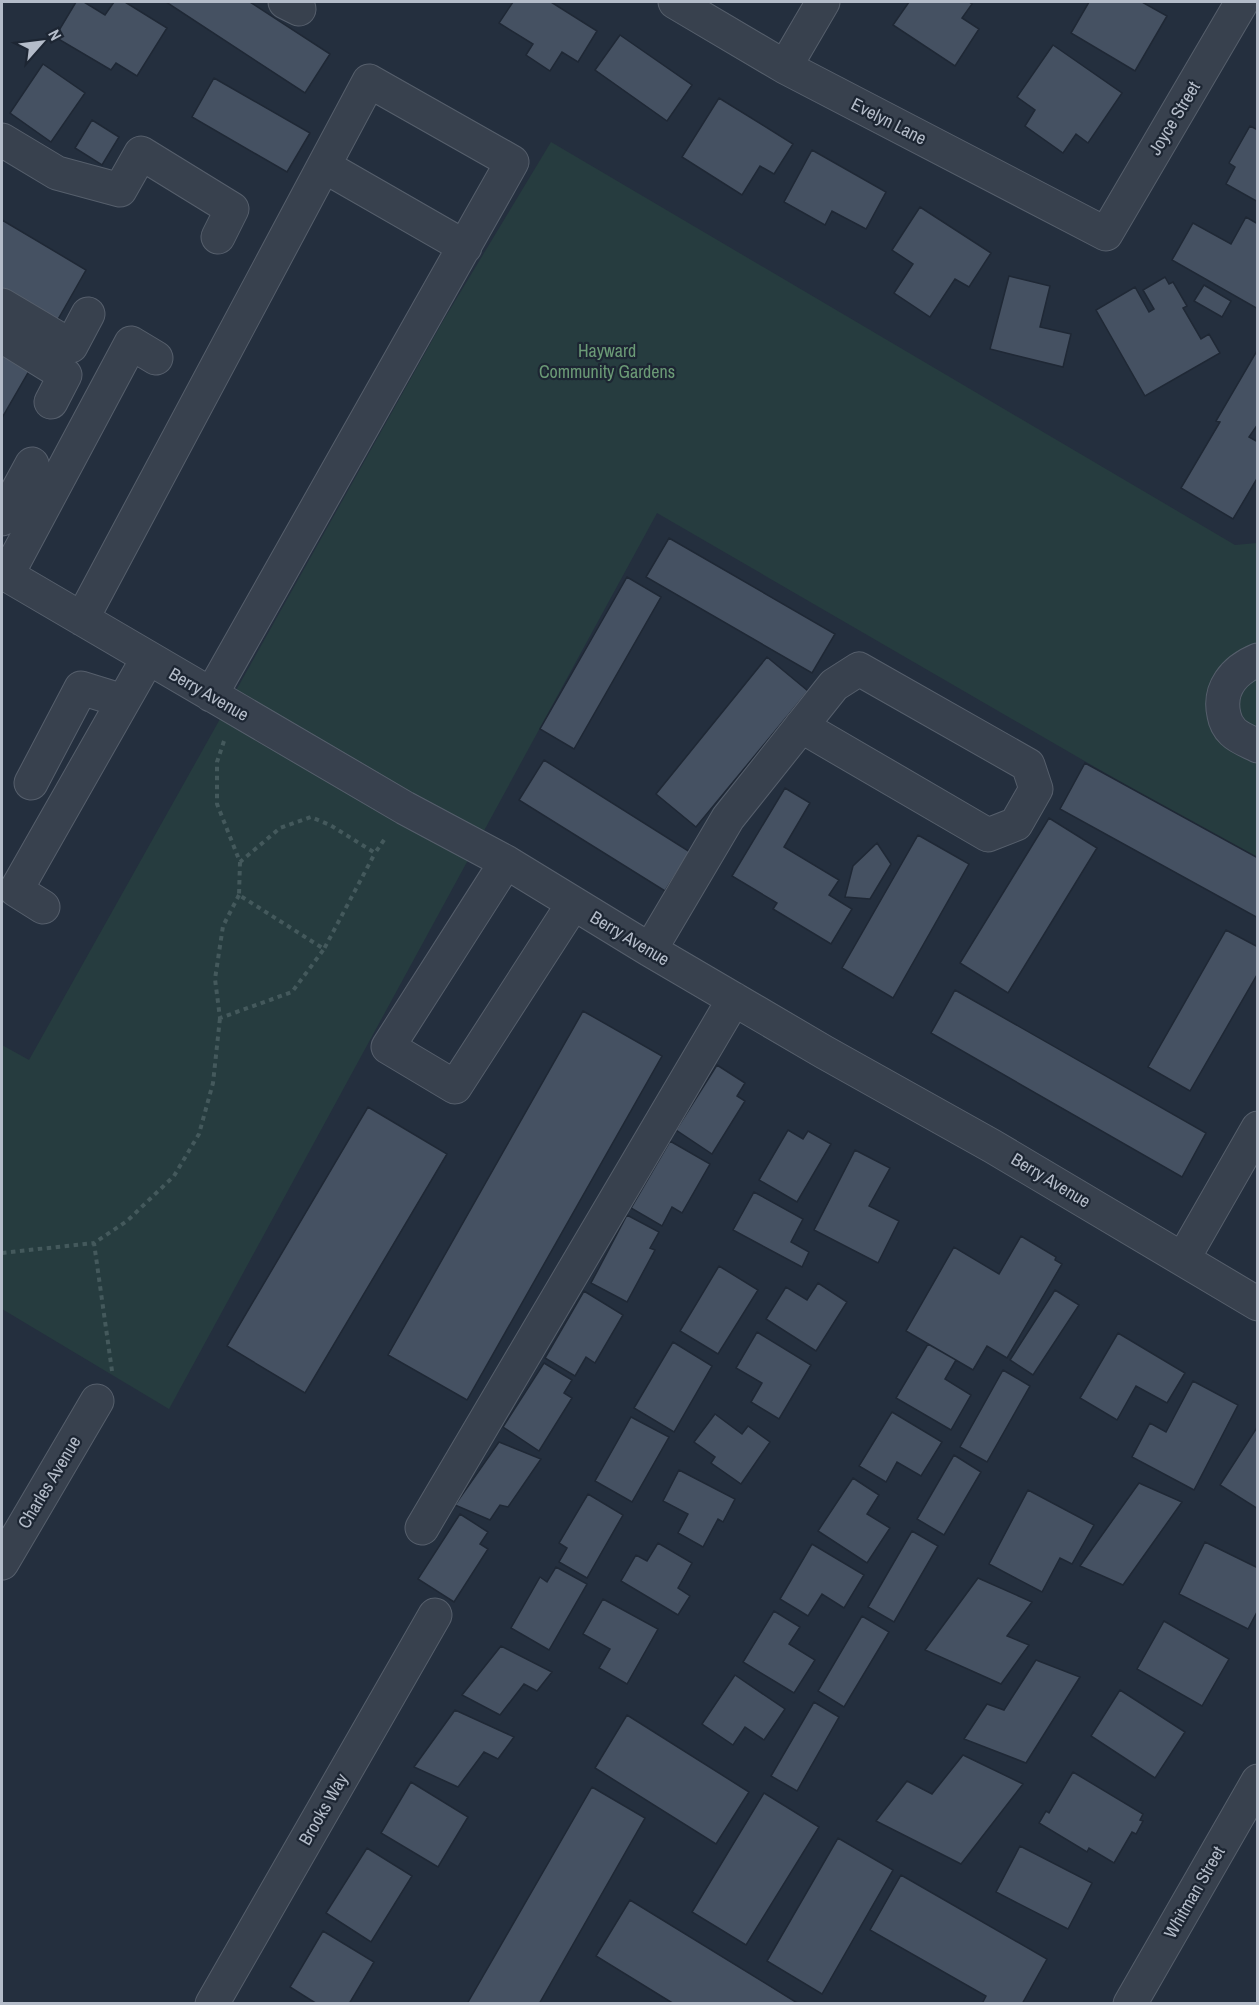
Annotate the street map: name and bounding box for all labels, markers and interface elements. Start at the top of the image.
north arrow [12,12,72,72]
text: N [43,26,67,44]
street label: Joyce Street [1142,76,1206,160]
street label: Evelyn Lane [847,91,931,151]
park label: Hayward Community Gardens [539,338,675,384]
street label: Berry Avenue [164,661,254,727]
street label: Berry Avenue [586,905,674,971]
street label: Berry Avenue [1007,1147,1095,1213]
street label: Charles Avenue [12,1431,86,1533]
street label: Brooks Way [292,1768,354,1849]
street label: Whitman Street [1158,1841,1230,1943]

